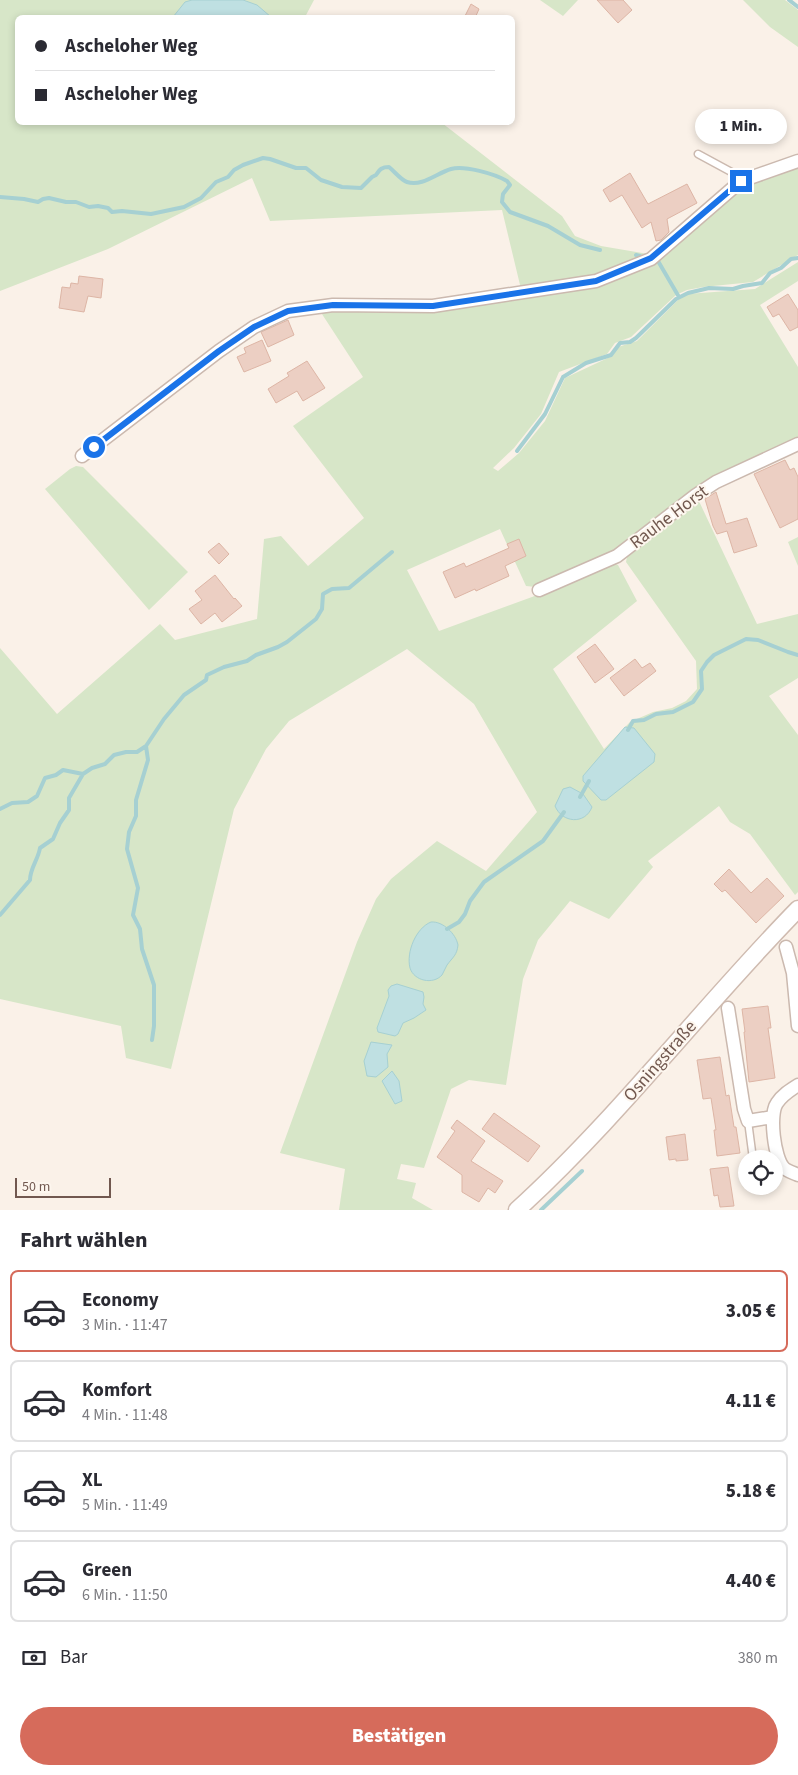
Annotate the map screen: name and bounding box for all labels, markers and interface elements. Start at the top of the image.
text: Ascheloher Weg [65,33,197,60]
text: Ascheloher Weg [65,81,197,108]
callout: 1 Min. [695,109,787,144]
text: 1 Min. [720,115,762,137]
route end [730,170,752,192]
route start [83,436,105,458]
street label: Rauhe Horst [625,479,713,555]
street label: Osningstraße [618,1015,702,1107]
map controls [738,1150,783,1195]
button: locate [738,1150,783,1195]
scale bar [15,1175,111,1198]
text: 50 m [22,1177,50,1197]
text: Fahrt wählen [20,1224,148,1256]
text: Economy [82,1287,159,1314]
icon: car [22,1289,67,1334]
text: 3.05 € [726,1298,776,1325]
text: 3 Min. · 11:47 [82,1314,168,1336]
text: Komfort [82,1377,152,1404]
icon: car [22,1379,67,1424]
text: 4.11 € [726,1388,776,1415]
text: 4 Min. · 11:48 [82,1404,168,1426]
text: XL [82,1467,103,1494]
icon: car [22,1469,67,1514]
text: 5.18 € [726,1478,776,1505]
text: 5 Min. · 11:49 [82,1494,168,1516]
text: Green [82,1557,132,1584]
icon: car [22,1559,67,1604]
text: 4.40 € [726,1568,776,1595]
text: 6 Min. · 11:50 [82,1584,168,1606]
icon: cash [20,1644,48,1672]
text: Bar [60,1644,87,1671]
text: 380 m [738,1647,778,1669]
button: Bestätigen [20,1707,778,1765]

